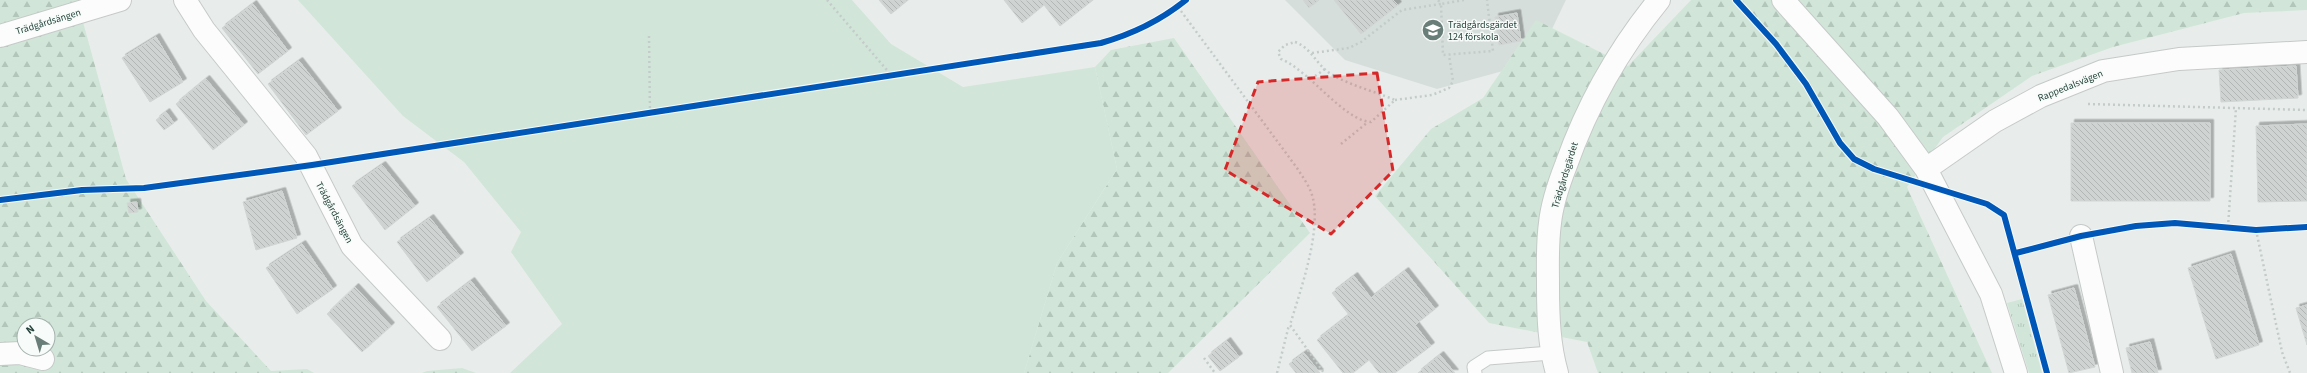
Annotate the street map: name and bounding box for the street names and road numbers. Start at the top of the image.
street label: Trädgårdsängen [14,5,83,39]
street label: Rappedalsvägen [2036,67,2105,105]
street label: Trädgårdsgärdet [1548,140,1582,210]
street label: Trädgårdsängen [312,179,356,246]

